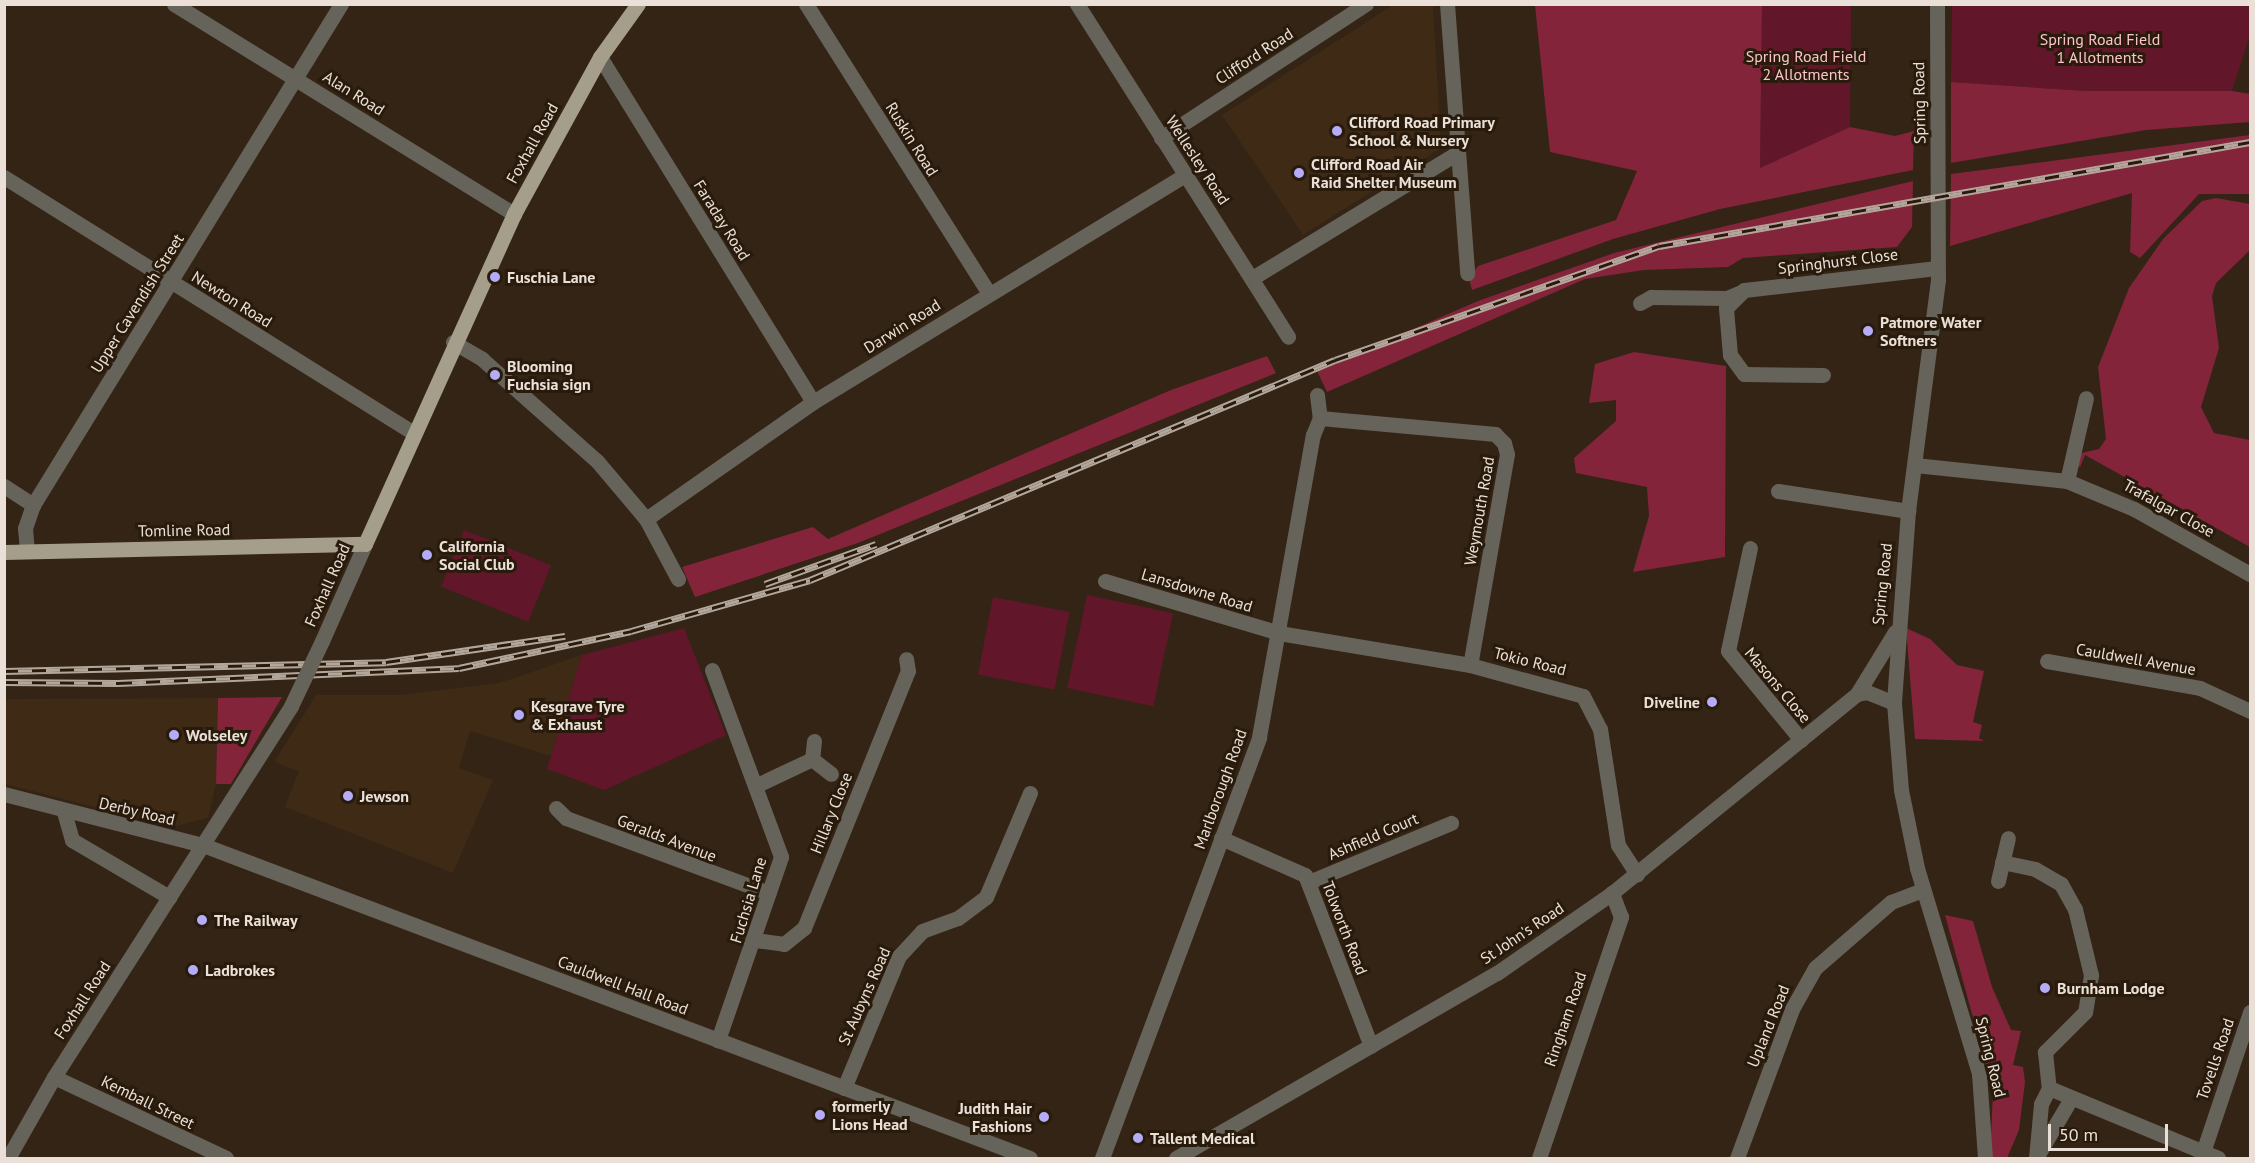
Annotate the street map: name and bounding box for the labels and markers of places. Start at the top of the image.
place label: Clifford Road Primary School & Nursery [1349,112,1495,150]
marker: Clifford Road Primary School & Nursery [1330,124,1344,138]
place label: Clifford Road Air Raid Shelter Museum [1311,154,1457,192]
marker: Clifford Road Air Raid Shelter Museum [1292,166,1306,180]
place label: Fuschia Lane [507,267,595,287]
marker: Fuschia Lane [488,270,502,284]
place label: Patmore Water Softners [1880,312,1982,350]
marker: Patmore Water Softners [1861,324,1875,338]
place label: Blooming Fuchsia sign [507,356,591,394]
marker: Blooming Fuchsia sign [488,368,502,382]
place label: California Social Club [439,536,515,574]
marker: California Social Club [420,548,434,562]
place label: Diveline [1644,692,1700,712]
marker: Diveline [1705,695,1719,709]
place label: Kesgrave Tyre & Exhaust [531,696,625,734]
marker: Kesgrave Tyre & Exhaust [512,708,526,722]
place label: Wolseley [186,725,247,745]
marker: Wolseley [167,728,181,742]
place label: Jewson [360,786,409,806]
marker: Jewson [341,789,355,803]
place label: The Railway [214,910,298,930]
marker: The Railway [195,913,209,927]
place label: Ladbrokes [205,960,275,980]
marker: Ladbrokes [186,963,200,977]
place label: Burnham Lodge [2057,978,2165,998]
marker: Burnham Lodge [2038,981,2052,995]
place label: formerly Lions Head [832,1096,908,1134]
place label: Judith Hair Fashions [958,1098,1032,1136]
marker: formerly Lions Head [813,1108,827,1122]
marker: Judith Hair Fashions [1037,1110,1051,1124]
place label: Tallent Medical [1150,1128,1255,1148]
marker: Tallent Medical [1131,1131,1145,1145]

